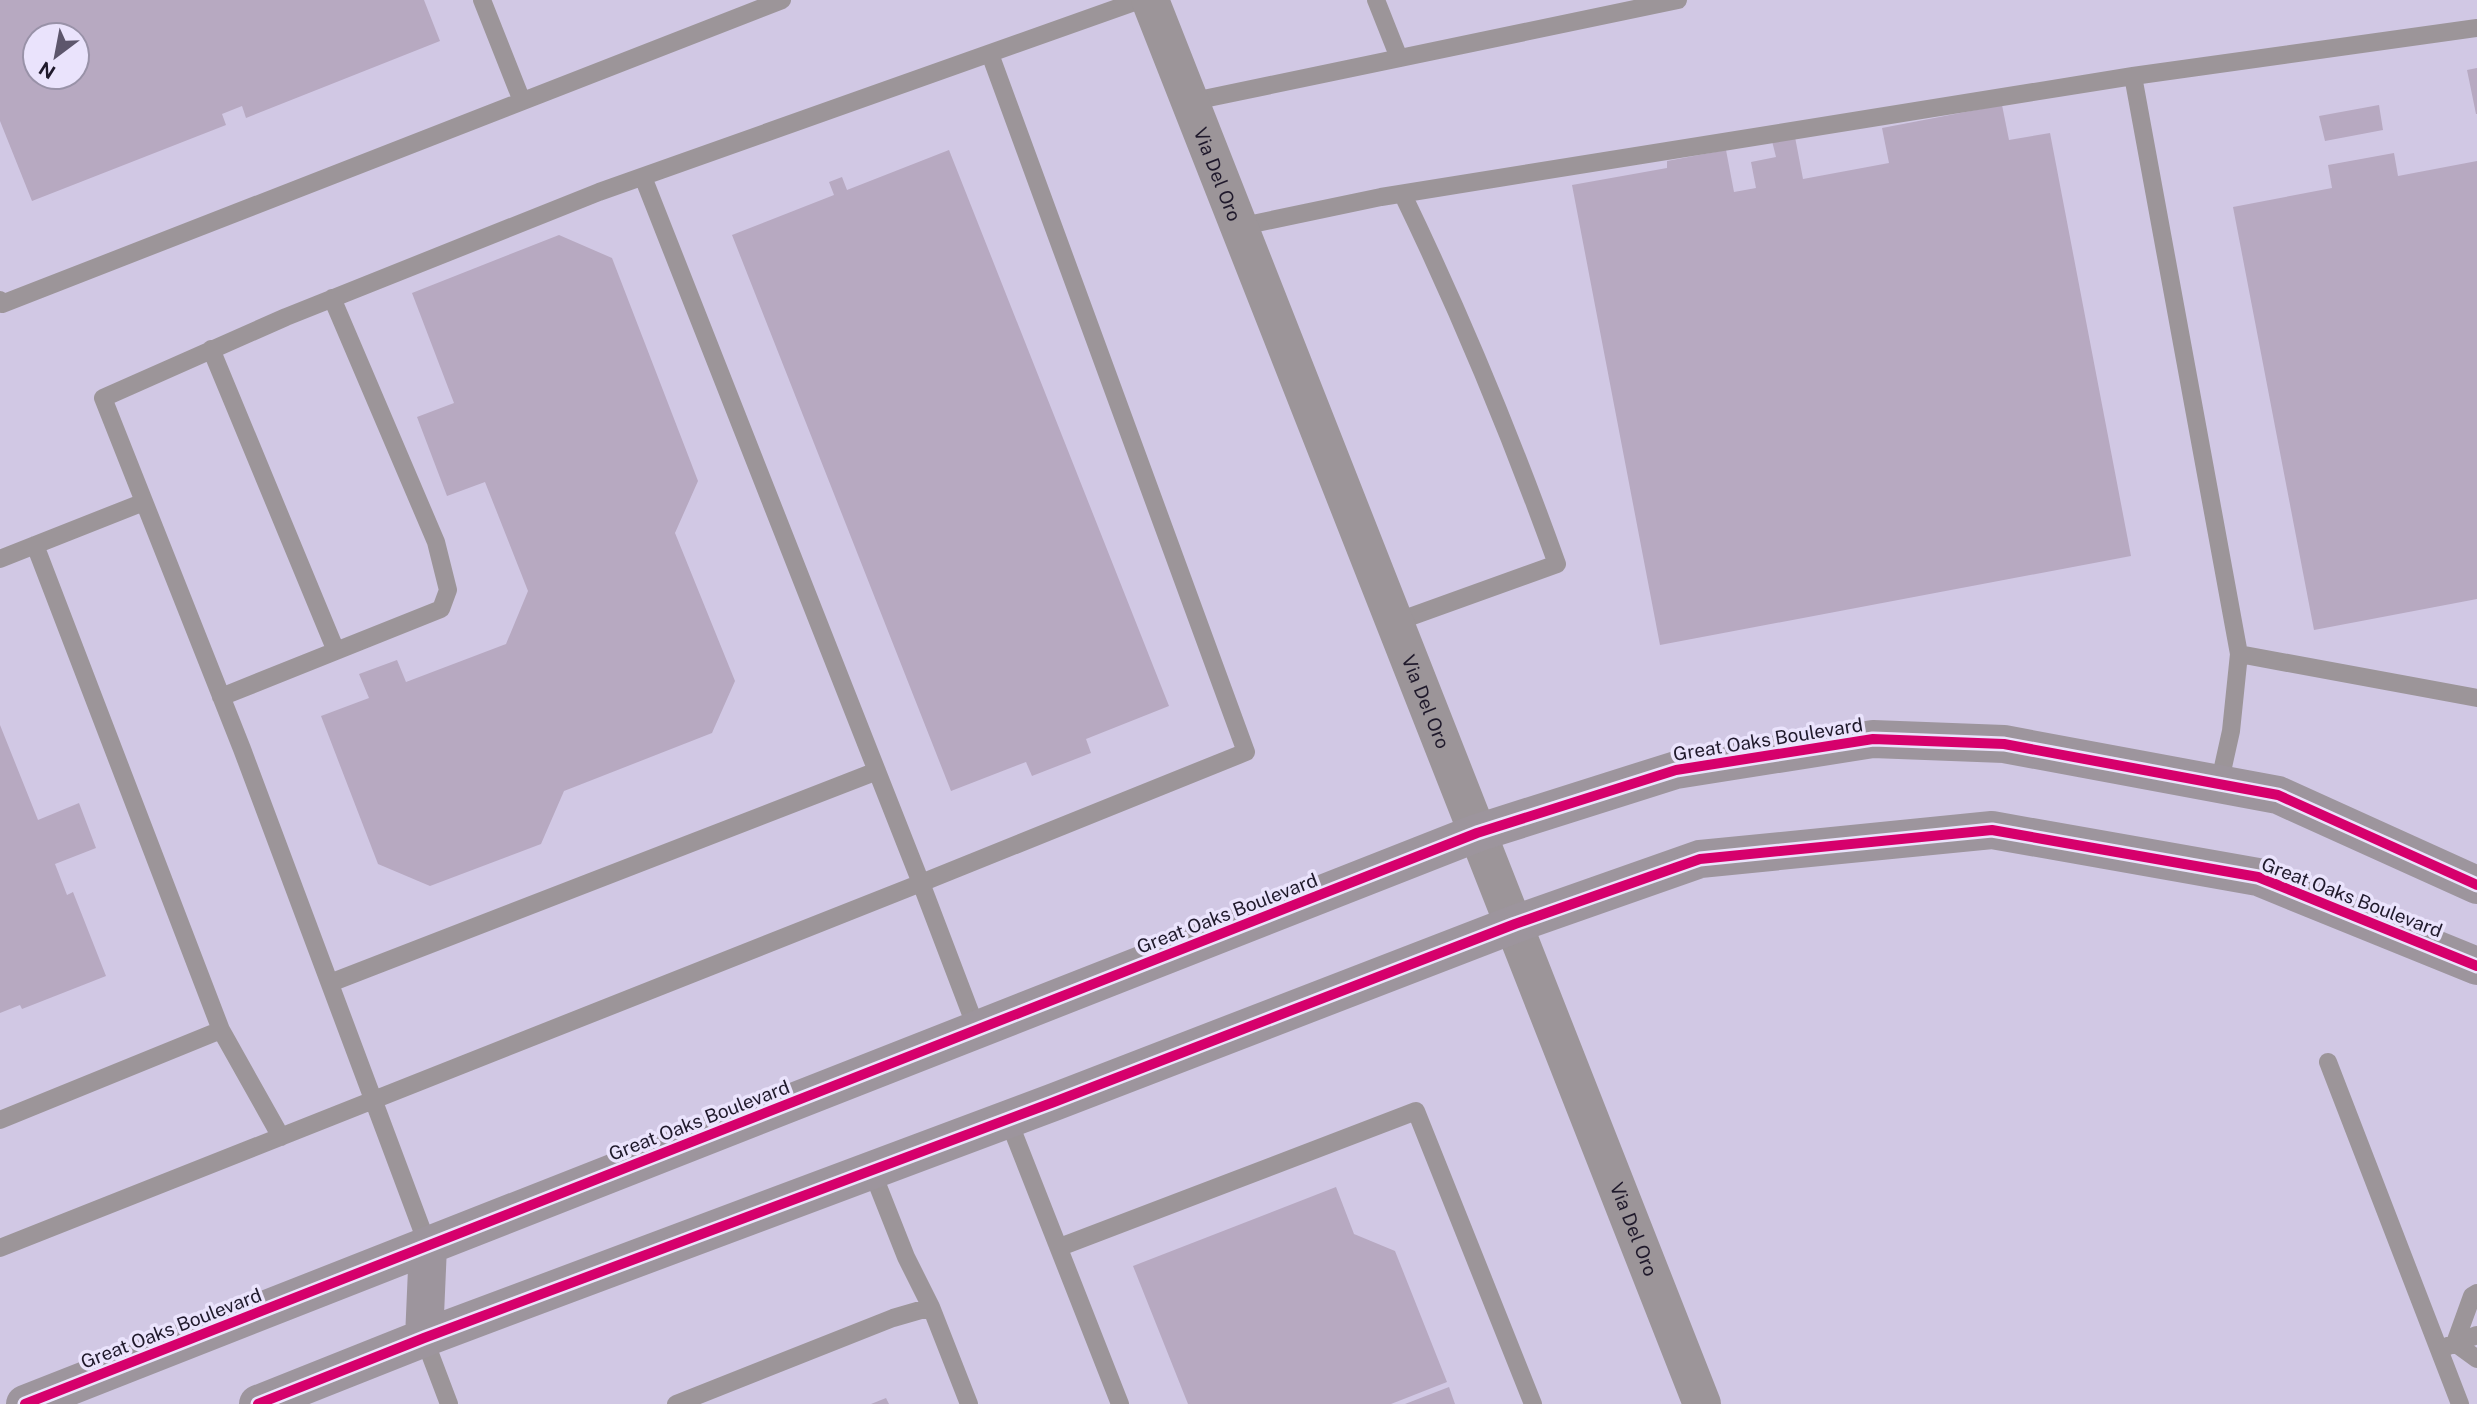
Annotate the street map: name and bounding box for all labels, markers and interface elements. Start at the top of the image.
north arrow [21,21,91,91]
text: N [35,57,59,84]
street label: Via Del Oro [1189,124,1246,224]
street label: Via Del Oro [1397,652,1454,752]
street label: Great Oaks Boulevard [1672,713,1864,765]
street label: Great Oaks Boulevard [2259,852,2445,942]
street label: Great Oaks Boulevard [1134,868,1320,958]
street label: Great Oaks Boulevard [606,1075,792,1165]
street label: Via Del Oro [1606,1179,1662,1279]
street label: Great Oaks Boulevard [78,1283,264,1373]

